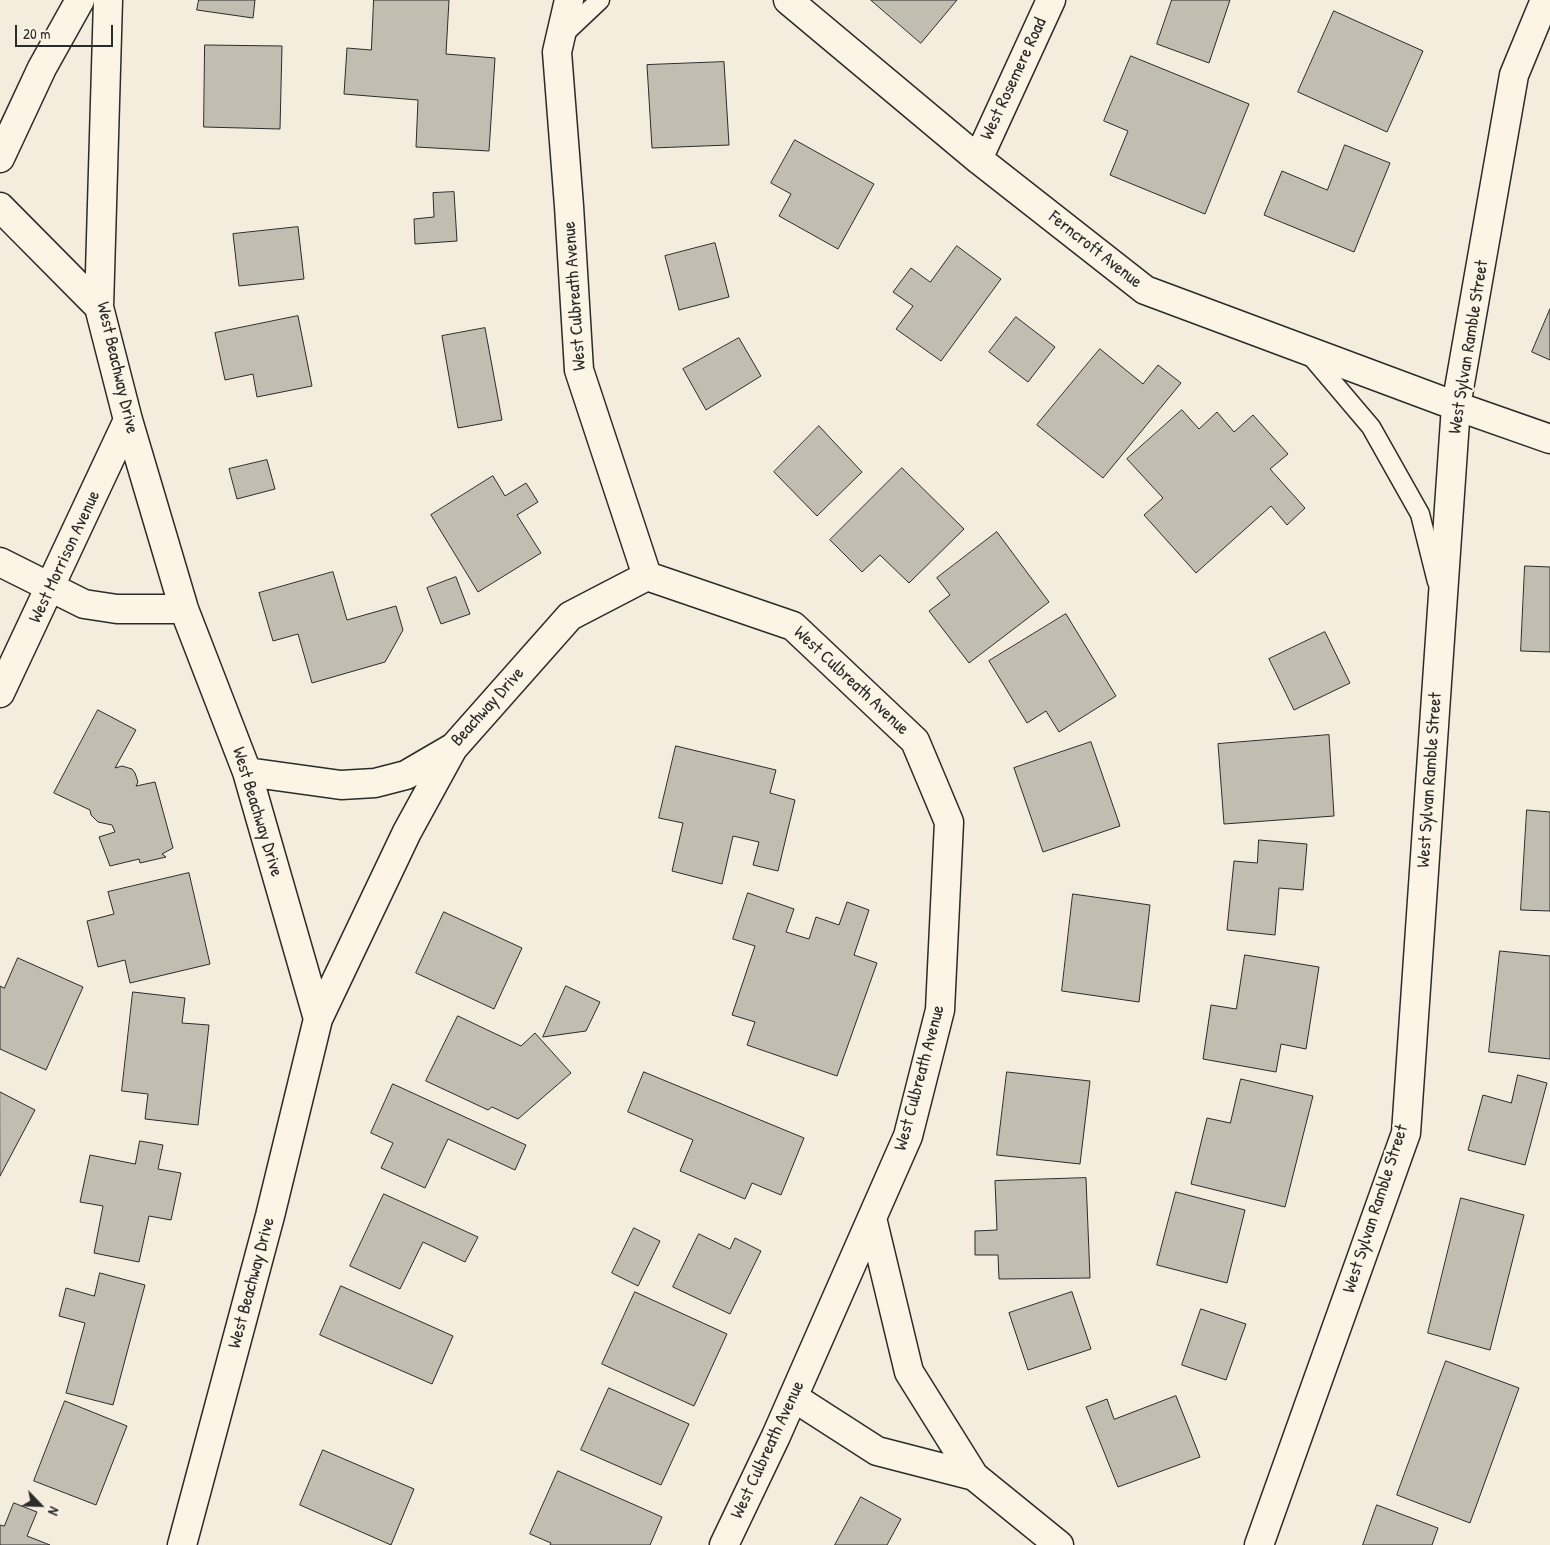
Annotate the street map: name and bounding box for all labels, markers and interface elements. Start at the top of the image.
scale bar [18,15,115,47]
street label: West Rosemere Road [976,15,1052,143]
text: 20 m [23,23,50,44]
street label: Ferncroft Avenue [1044,207,1146,293]
street label: West Culbreath Avenue [559,221,591,371]
street label: West Sylvan Ramble Street [1445,259,1493,435]
street label: West Beachway Drive [91,300,143,436]
street label: West Morrison Avenue [25,487,105,627]
street label: West Culbreath Avenue [789,622,913,740]
street label: Beachway Drive [447,663,529,751]
street label: West Sylvan Ramble Street [1413,692,1447,868]
street label: West Beachway Drive [227,745,287,879]
street label: West Culbreath Avenue [890,1003,950,1153]
street label: West Sylvan Ramble Street [1339,1122,1413,1296]
street label: West Beachway Drive [224,1215,280,1351]
street label: West Culbreath Avenue [727,1378,809,1522]
north arrow [15,1480,65,1530]
text: N [44,1504,64,1519]

